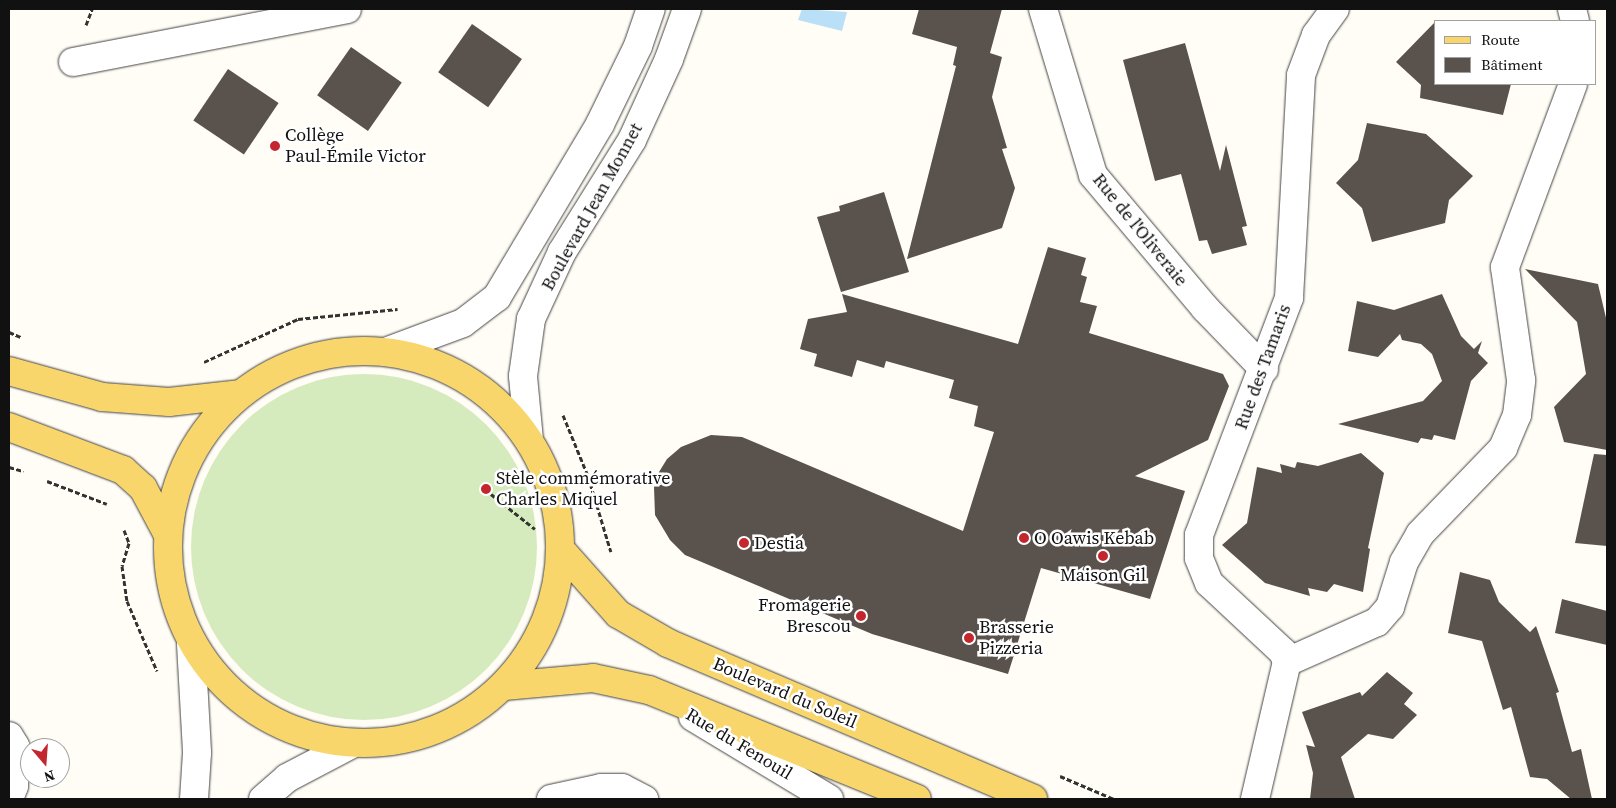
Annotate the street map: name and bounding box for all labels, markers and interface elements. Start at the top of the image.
legend [1434,20,1596,85]
text: Route [1481,29,1520,50]
text: Bâtiment [1481,54,1542,75]
street label: Boulevard Jean Monnet [537,120,647,294]
place label: Collège Paul-Émile Victor [285,125,426,168]
marker: Collège Paul-Émile Victor [269,140,281,152]
street label: Rue de l'Oliveraie [1088,169,1192,291]
street label: Rue des Tamaris [1230,301,1296,433]
place label: Stèle commémorative Charles Miquel [496,468,670,510]
marker: Stèle commémorative Charles Miquel [480,483,492,495]
place label: O Oawis Kebab [1034,527,1154,549]
place label: Destia [754,532,804,554]
marker: O Oawis Kebab [1018,532,1030,544]
marker: Destia [738,537,750,549]
marker: Maison Gil [1097,550,1109,562]
place label: Maison Gil [1060,564,1146,586]
place label: Fromagerie Brescou [758,595,851,638]
marker: Fromagerie Brescou [855,610,867,622]
place label: Brasserie Pizzeria [979,617,1054,660]
marker: Brasserie Pizzeria [963,632,975,644]
street label: Boulevard du Soleil [710,653,860,733]
street label: Rue du Fenouil [682,704,796,784]
north arrow [20,738,70,788]
text: N [41,765,57,787]

